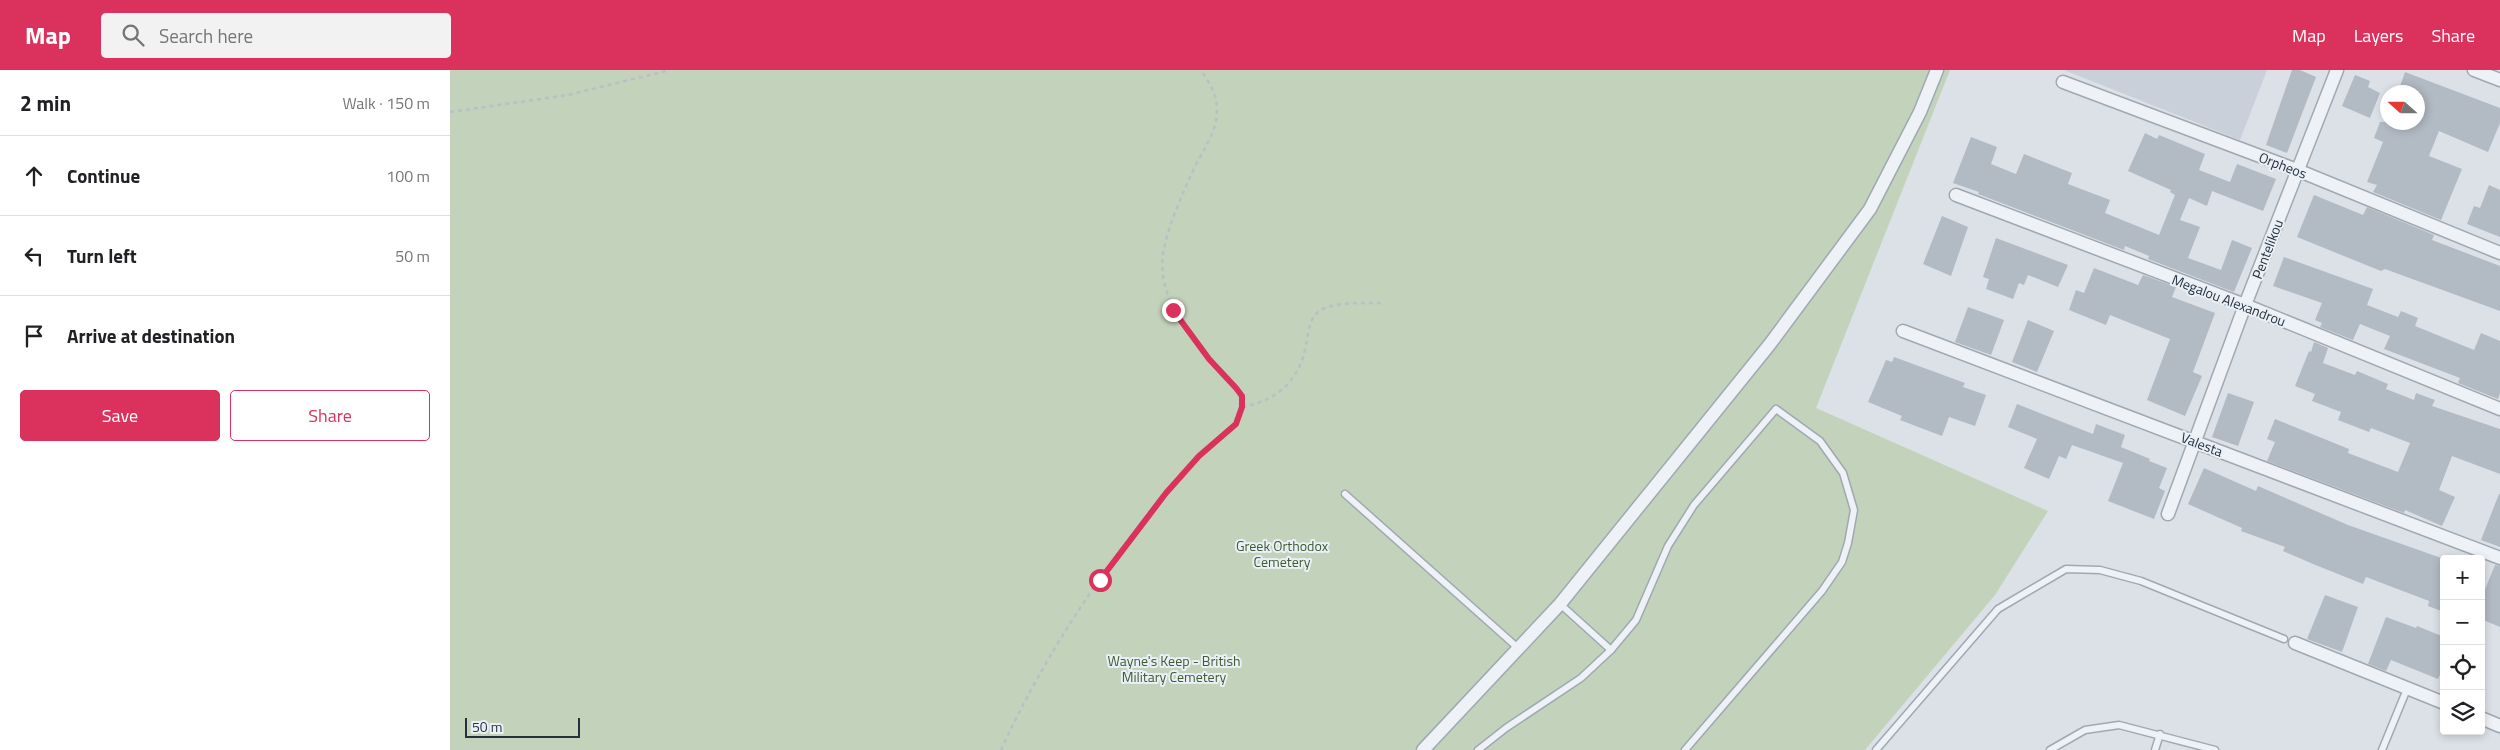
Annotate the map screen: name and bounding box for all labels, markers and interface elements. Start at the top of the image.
search box [101,13,451,58]
text: Map [25,17,71,53]
icon: search [119,21,147,49]
text: Search here [159,21,253,50]
text: Map [2292,22,2326,49]
text: Layers [2354,22,2403,49]
text: Share [2431,22,2475,49]
north arrow [2380,85,2425,130]
text: 2 min [20,87,71,119]
text: Walk · 150 m [342,91,430,115]
street label: Orpheos [2256,146,2310,184]
text: Continue [67,161,140,190]
icon: ahead [20,162,48,190]
text: 100 m [386,164,430,188]
street label: Pentelikou [2246,216,2288,282]
text: Turn left [67,241,137,270]
icon: left [20,242,48,270]
text: 50 m [395,244,430,268]
street label: Megalou Alexandrou [2169,269,2289,331]
route end [1162,299,1185,322]
text: Arrive at destination [67,321,235,350]
icon: arrive [20,322,48,350]
button: Save [20,390,220,441]
button: Share [230,390,430,441]
street label: Valesta [2178,426,2226,462]
park label: Greek Orthodox Cemetery [1236,535,1329,572]
map controls [2440,555,2485,735]
button: + [2440,555,2485,600]
route start [1089,569,1112,592]
button: − [2440,600,2485,645]
button: locate [2440,645,2485,690]
park label: Wayne's Keep - British Military Cemetery [1108,650,1240,687]
button: layers [2440,690,2485,735]
scale bar [465,715,580,738]
text: 50 m [472,716,502,737]

